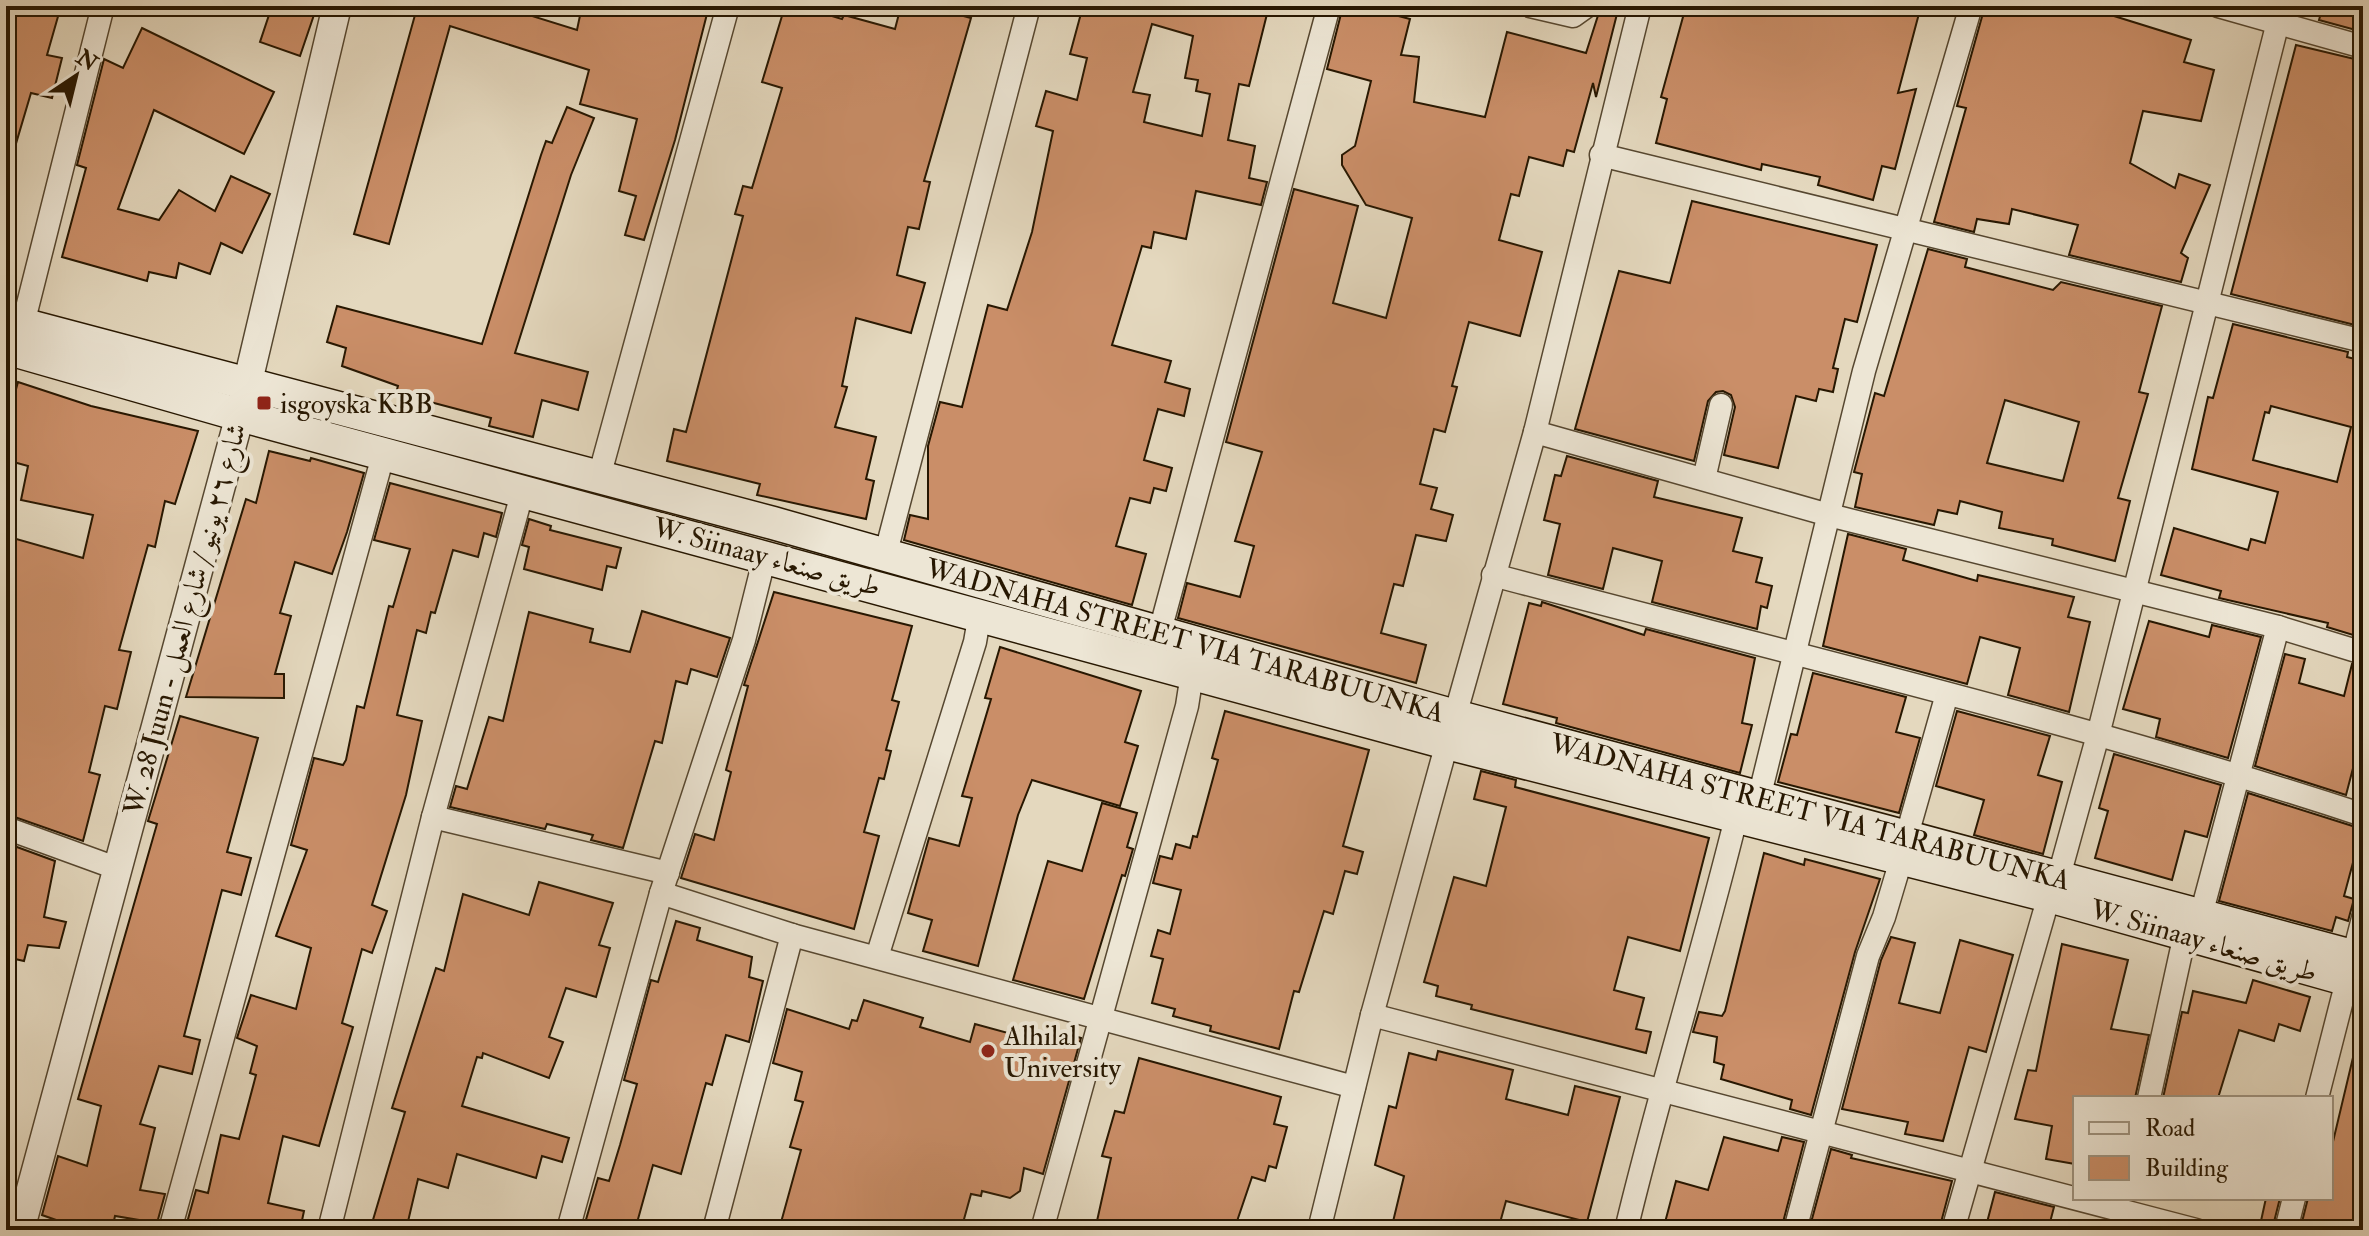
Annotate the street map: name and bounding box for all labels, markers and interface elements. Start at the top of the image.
north arrow [36,36,116,116]
text: N [70,43,103,78]
place label: isgoyska KBB [280,387,433,422]
marker: isgoyska KBB [255,394,273,412]
street label: W. 28 Juun - شارع ٢٦ يونيو / شارع العمل [116,419,260,822]
street label: W. Siinaay طريق صنعاء [648,510,884,605]
street label: WADNAHA STREET VIA TARABUUNKA [921,551,1448,731]
street label: WADNAHA STREET VIA TARABUUNKA [1545,726,2074,899]
street label: W. Siinaay طريق صنعاء [2085,892,2321,991]
place label: Alhilal University [1003,1019,1121,1086]
marker: Alhilal University [979,1042,997,1060]
legend [2073,1096,2333,1200]
text: Road [2145,1113,2195,1144]
text: Building [2145,1153,2229,1184]

